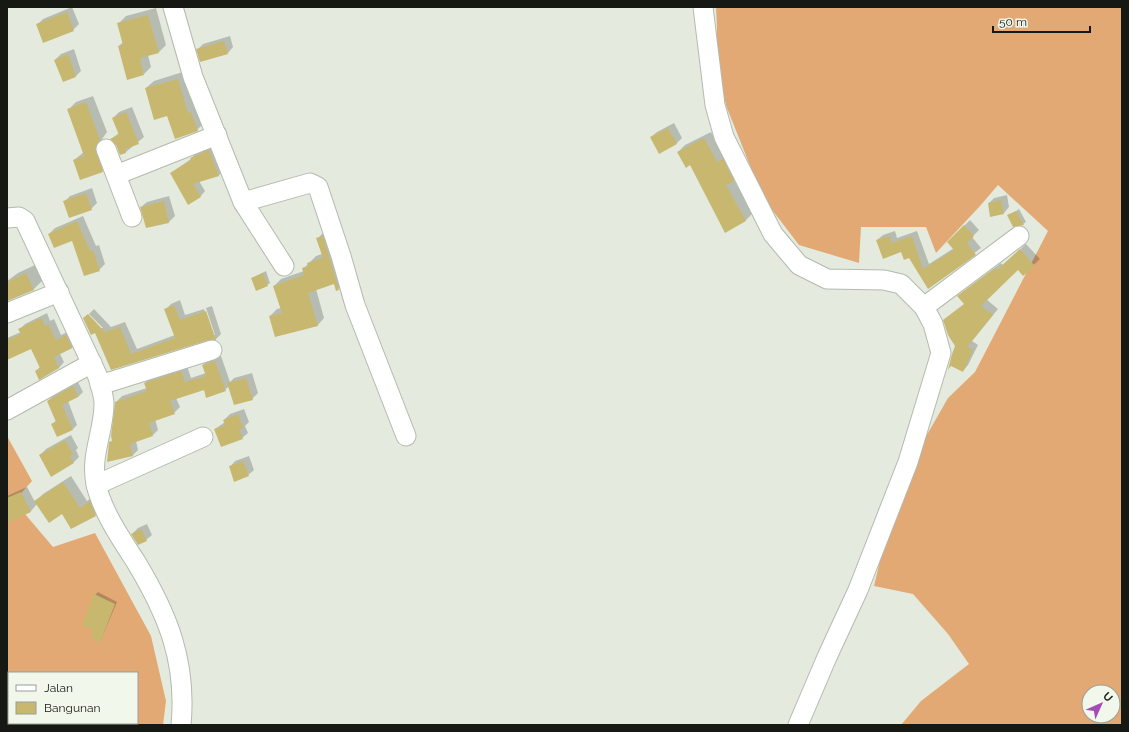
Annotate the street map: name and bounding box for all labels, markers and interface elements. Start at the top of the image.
scale bar [993,8,1090,34]
text: 50 m [999,15,1027,29]
legend [8,672,138,724]
text: Jalan [44,681,73,695]
north arrow [1081,684,1121,724]
text: U [1100,690,1115,705]
text: Bangunan [44,701,101,715]

